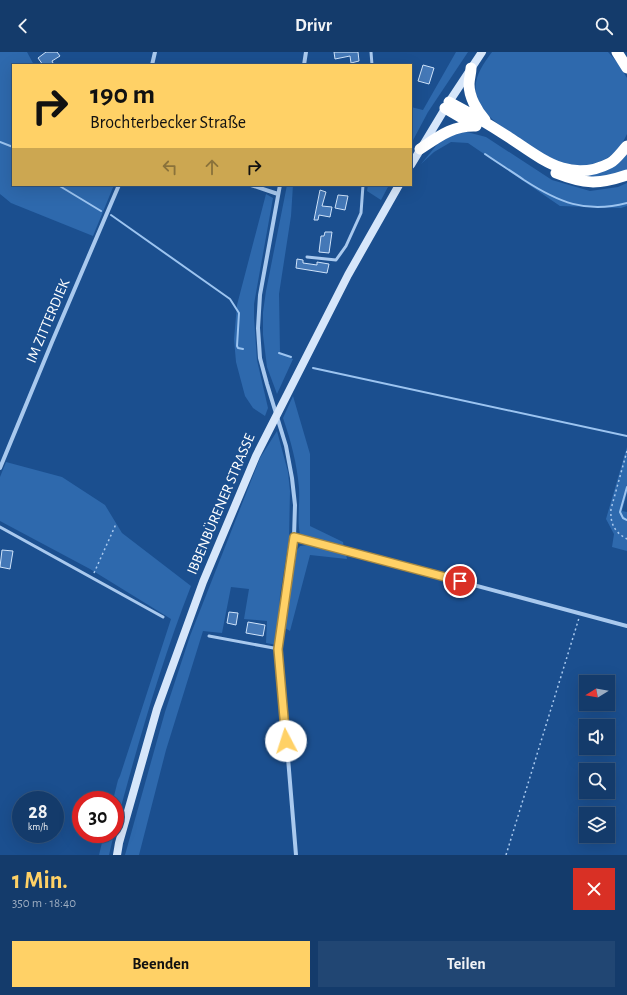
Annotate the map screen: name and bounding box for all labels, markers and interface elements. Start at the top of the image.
icon: back [12,15,34,37]
icon: search [593,15,615,37]
text: Drivr [295,17,332,35]
icon: right [24,80,76,132]
text: 190 m [90,81,155,109]
text: Brochterbecker Straße [90,114,246,132]
icon: left [159,156,181,178]
icon: ahead [201,156,223,178]
icon: right [243,156,265,178]
street label: IM ZITTERDIEK [24,276,73,365]
street label: IBBENBÜRENER STRASSE [183,431,257,577]
pin [443,564,477,598]
icon: arrive [449,570,471,592]
north arrow [579,675,615,711]
map controls [579,675,615,843]
button: sound [579,719,615,755]
position arrow [265,720,307,762]
button: search [579,763,615,799]
speed limit sign: 30 [72,791,124,843]
text: 28 [28,802,48,822]
button: layers [579,807,615,843]
text: km/h [28,822,48,832]
button: close [573,868,615,910]
text: 1 Min. [12,869,68,893]
text: 350 m · 18:40 [12,897,76,910]
button: Beenden [12,941,310,987]
button: Teilen [318,941,615,987]

